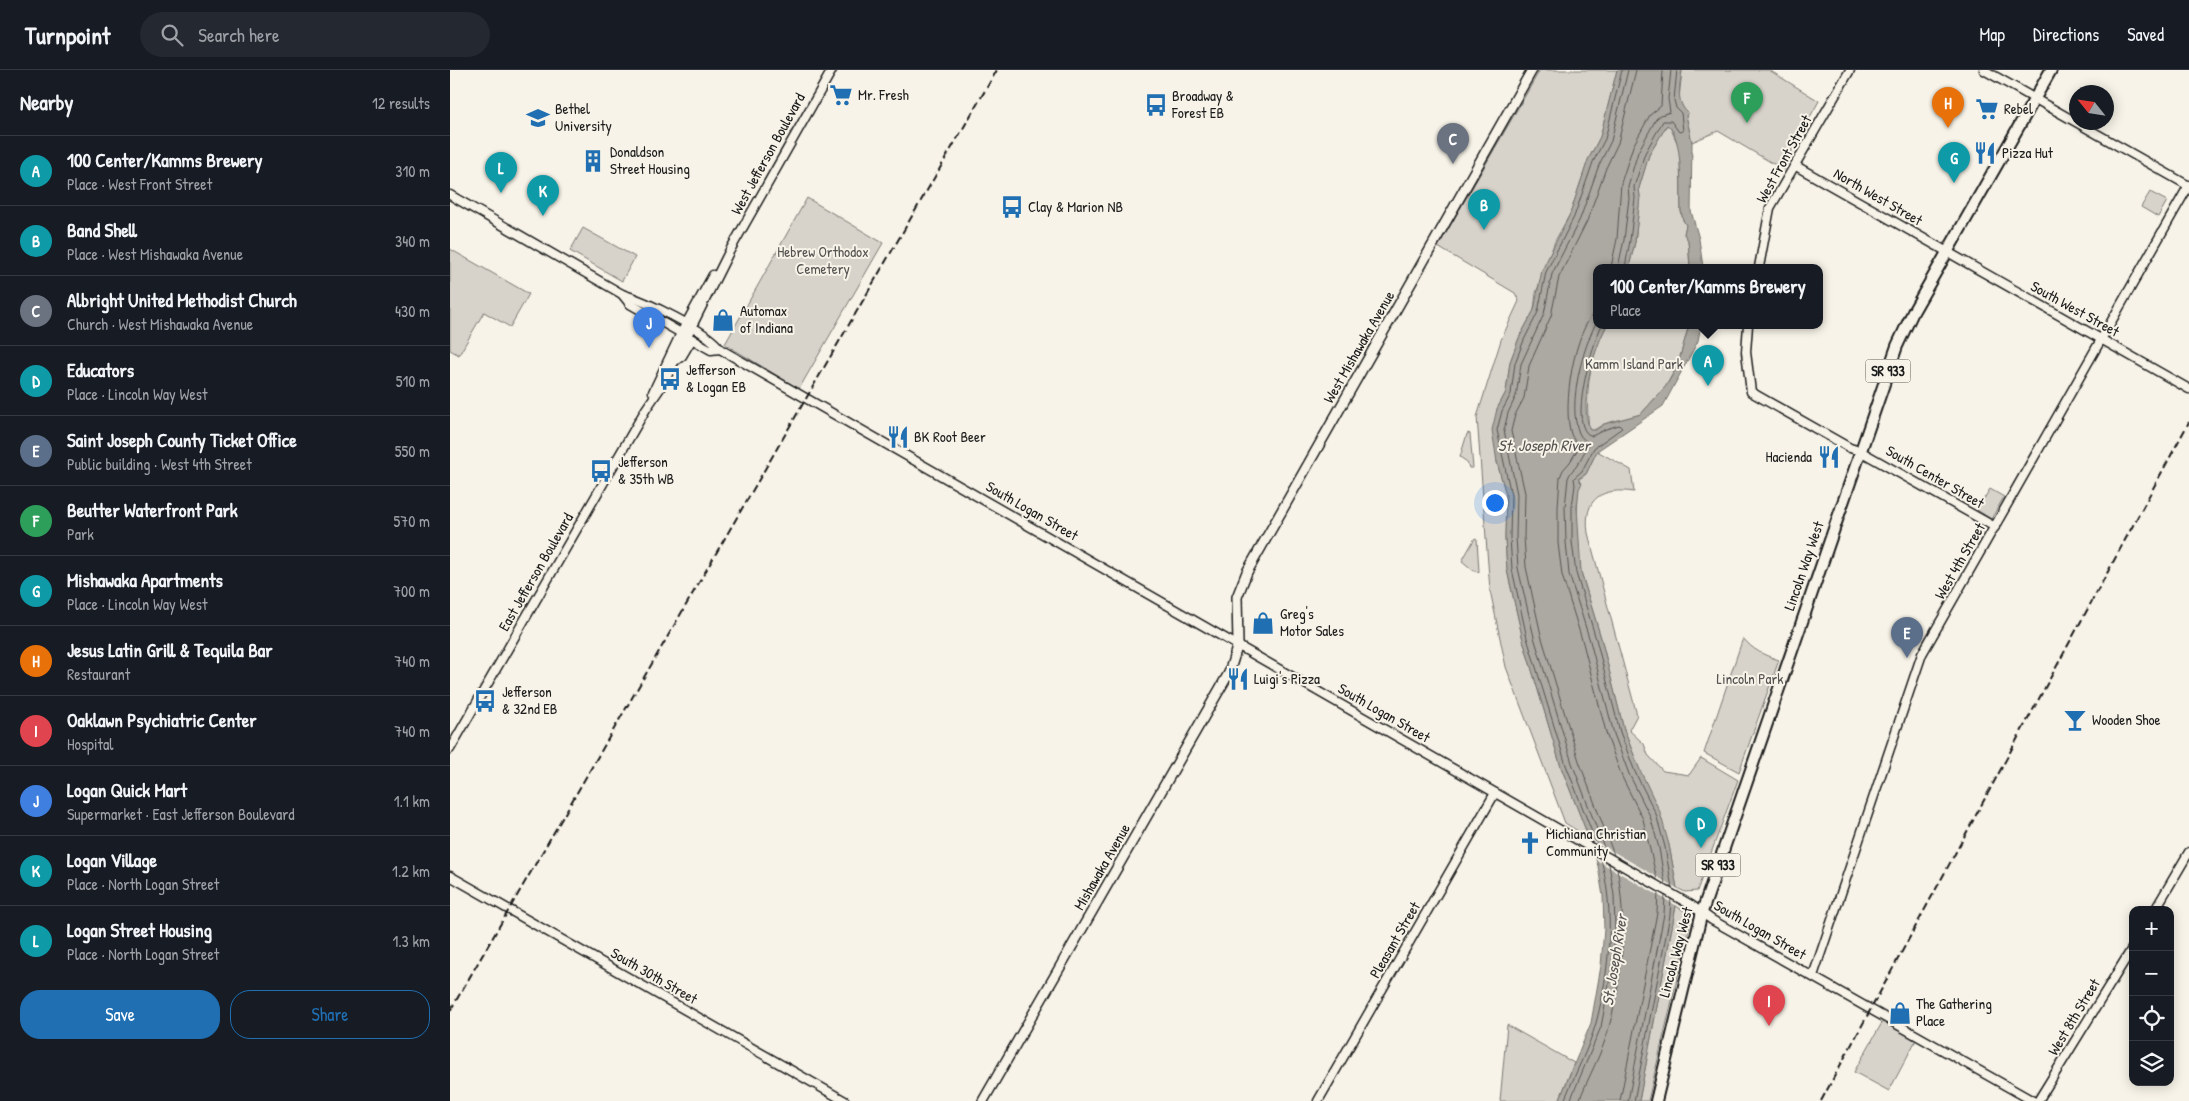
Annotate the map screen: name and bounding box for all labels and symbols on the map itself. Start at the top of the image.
supermarket icon: Mr. Fresh [828,82,854,108]
pin: F [1731,82,1763,123]
place label: Mr. Fresh [858,84,909,105]
place label: Broadway & Forest EB [1171,85,1234,123]
north arrow [2069,85,2114,130]
pin: H [1932,87,1964,128]
street label: West Jefferson Boulevard [725,89,810,218]
bus stop icon: Broadway & Forest EB [1143,92,1169,118]
supermarket icon: Rebel [1974,96,2000,122]
place label: Bethel University [555,98,612,136]
place label: Rebel [2004,98,2033,119]
school or university icon: Bethel University [525,105,551,131]
street label: West Front Street [1751,110,1817,206]
pin: C [1437,123,1469,164]
restaurant icon: Pizza Hut [1972,140,1998,166]
place label: Donaldson Street Housing [610,141,690,179]
pin: G [1938,142,1970,183]
place label: Pizza Hut [2002,142,2054,163]
building icon: Donaldson Street Housing [580,148,606,174]
pin: L [485,152,517,193]
street label: North West Street [1830,163,1927,231]
pin: K [527,175,559,216]
pin: B [1468,189,1500,230]
bus stop icon: Clay & Marion NB [999,194,1025,220]
place label: Clay & Marion NB [1028,196,1123,217]
park label: Hebrew Orthodox Cemetery [777,241,869,279]
street label: South West Street [2027,276,2124,342]
street label: West Mishawaka Avenue [1318,287,1399,407]
place label: Automax of Indiana [740,300,793,338]
pin: J [633,307,665,348]
shop icon: Automax of Indiana [710,307,736,333]
pin: A [1692,345,1724,386]
park label: Kamm Island Park [1585,353,1683,374]
place label: Jefferson & Logan EB [686,359,746,397]
road number: SR 933 [1866,360,1910,382]
bus stop icon: Jefferson & Logan EB [657,366,683,392]
restaurant icon: BK Root Beer [885,424,911,450]
place label: BK Root Beer [914,426,986,447]
water label: St. Joseph River [1498,434,1592,456]
street label: South Center Street [1882,440,1989,514]
restaurant icon: Hacienda [1816,444,1842,470]
place label: Hacienda [1765,446,1812,467]
place label: Jefferson & 35th WB [618,451,674,489]
bus stop icon: Jefferson & 35th WB [588,458,614,484]
street label: South Logan Street [982,476,1083,546]
your location [1482,490,1508,516]
street label: East Jefferson Boulevard [493,509,578,635]
street label: Lincoln Way West [1778,518,1829,613]
street label: West 4th Street [1929,518,1990,603]
place label: Greg's Motor Sales [1280,603,1344,641]
shop icon: Greg's Motor Sales [1250,610,1276,636]
pin: E [1891,617,1923,658]
restaurant icon: Luigi's Pizza [1225,666,1251,692]
place label: Luigi's Pizza [1254,668,1320,689]
park label: Lincoln Park [1717,668,1783,689]
street label: South Logan Street [1334,678,1435,748]
place label: Jefferson & 32nd EB [502,681,557,719]
bus stop icon: Jefferson & 32nd EB [472,688,498,714]
bar icon: Wooden Shoe [2062,707,2088,733]
place label: Wooden Shoe [2092,709,2161,730]
pin: D [1685,807,1717,848]
street label: Mishawaka Avenue [1068,820,1135,914]
place label: Michiana Christian Community [1546,823,1647,861]
church icon: Michiana Christian Community [1517,830,1543,856]
road number: SR 933 [1696,854,1740,876]
street label: South Logan Street [1710,895,1811,965]
street label: Pleasant Street [1364,897,1425,982]
street label: Lincoln Way West [1653,903,1698,999]
water label: St. Joseph River [1596,911,1632,1007]
street label: South 30th Street [607,942,702,1009]
street label: West 8th Street [2042,974,2105,1059]
pin: I [1753,985,1785,1026]
place label: The Gathering Place [1916,993,1992,1031]
shop icon: The Gathering Place [1887,1000,1913,1026]

